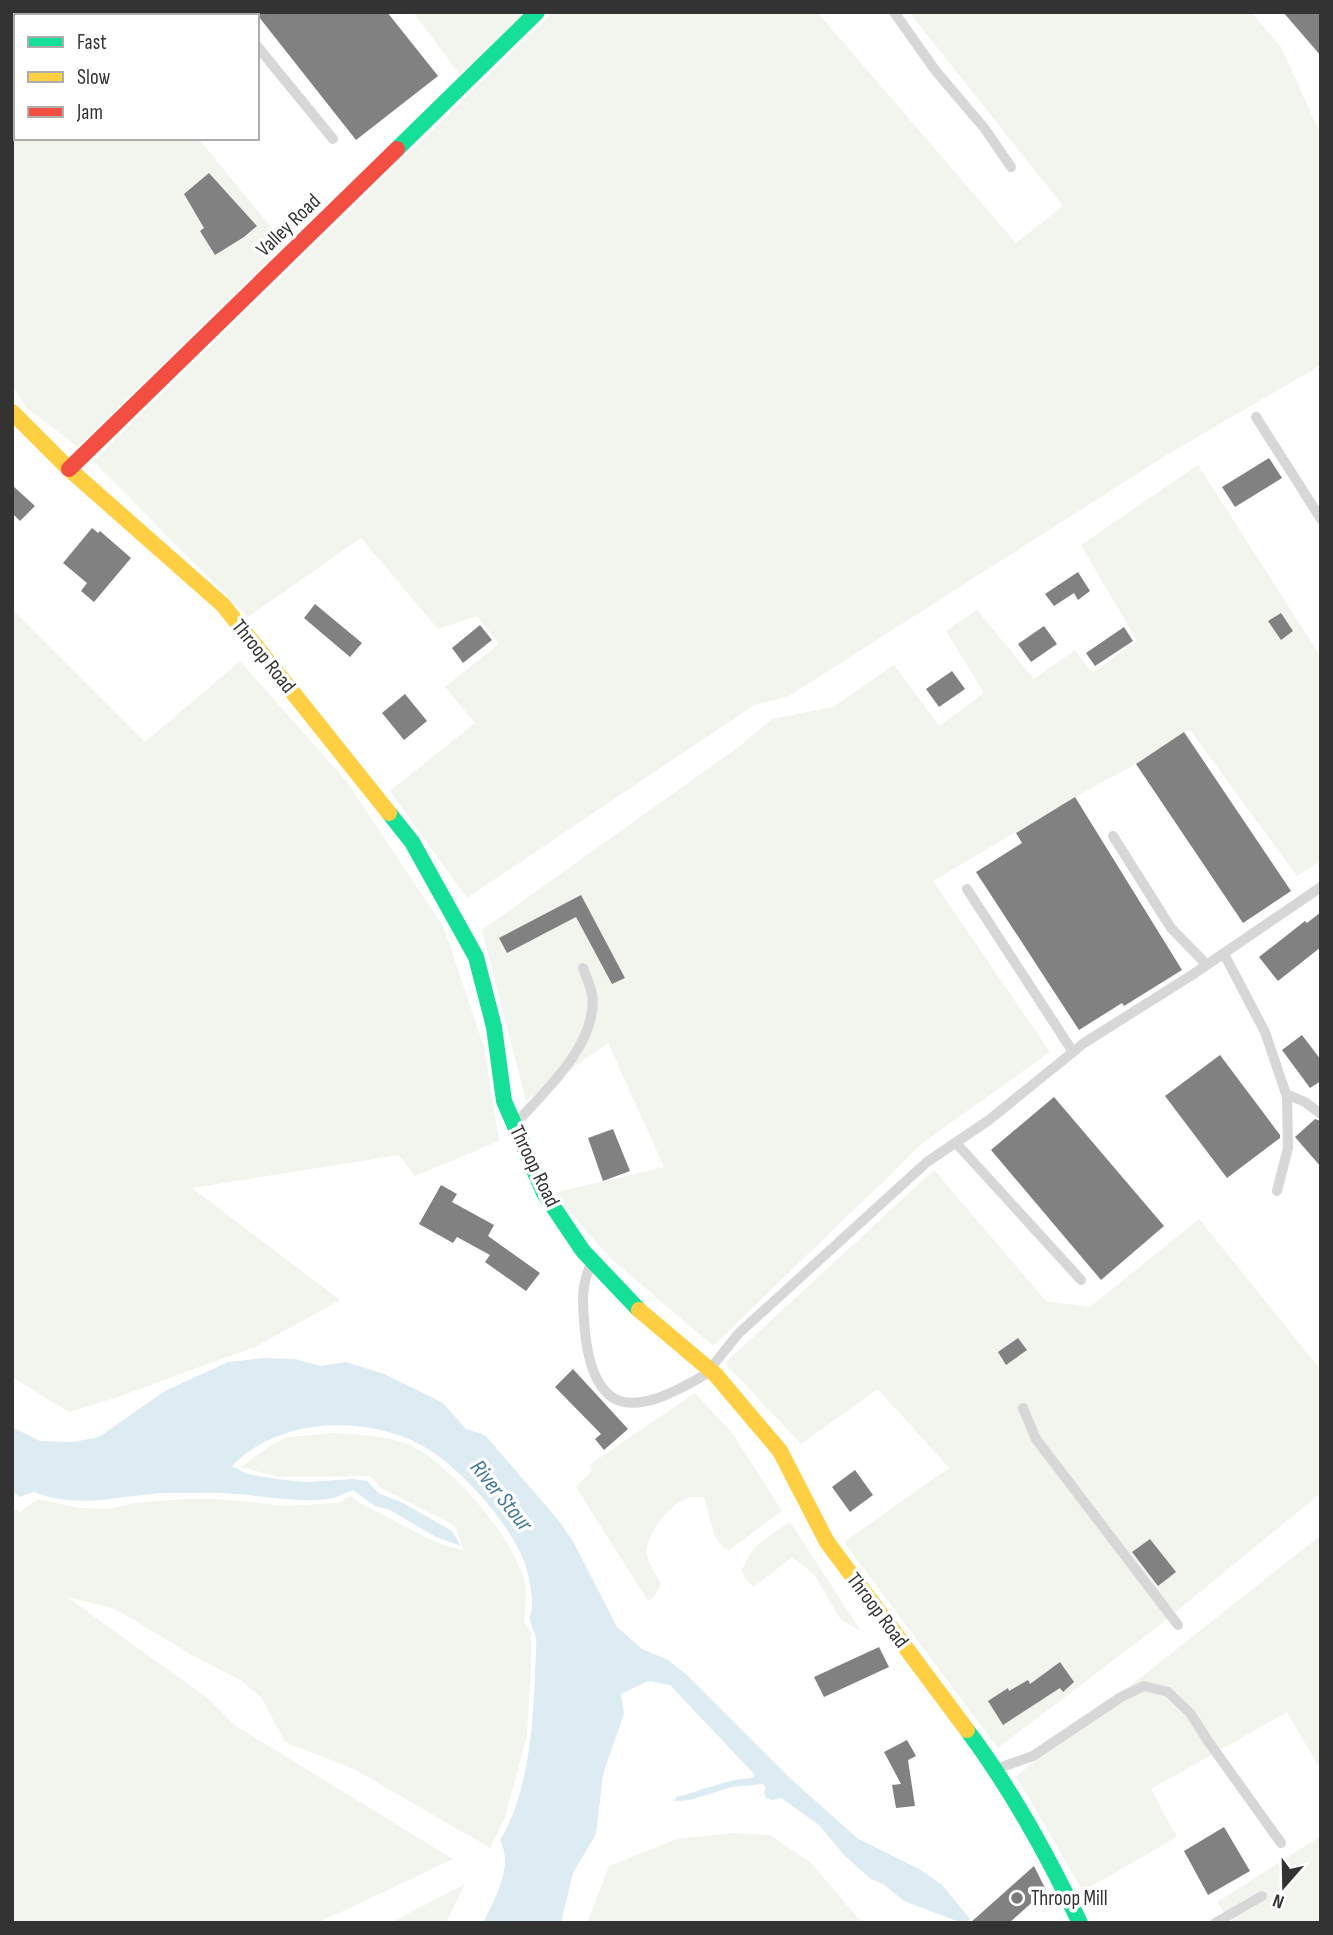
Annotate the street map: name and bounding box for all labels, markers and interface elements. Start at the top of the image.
legend [14,14,259,140]
text: Fast [77,30,107,55]
text: Slow [77,65,111,90]
text: Jam [76,100,103,125]
street label: Valley Road [251,189,326,262]
street label: Throop Road [226,614,301,698]
street label: Throop Road [504,1121,565,1211]
water label: River Stour [464,1454,539,1538]
street label: Throop Road [841,1568,914,1653]
north arrow [1249,1851,1319,1921]
place label: Throop Mill [1031,1886,1108,1911]
text: N [1270,1888,1287,1913]
marker: Throop Mill [1009,1890,1025,1906]

